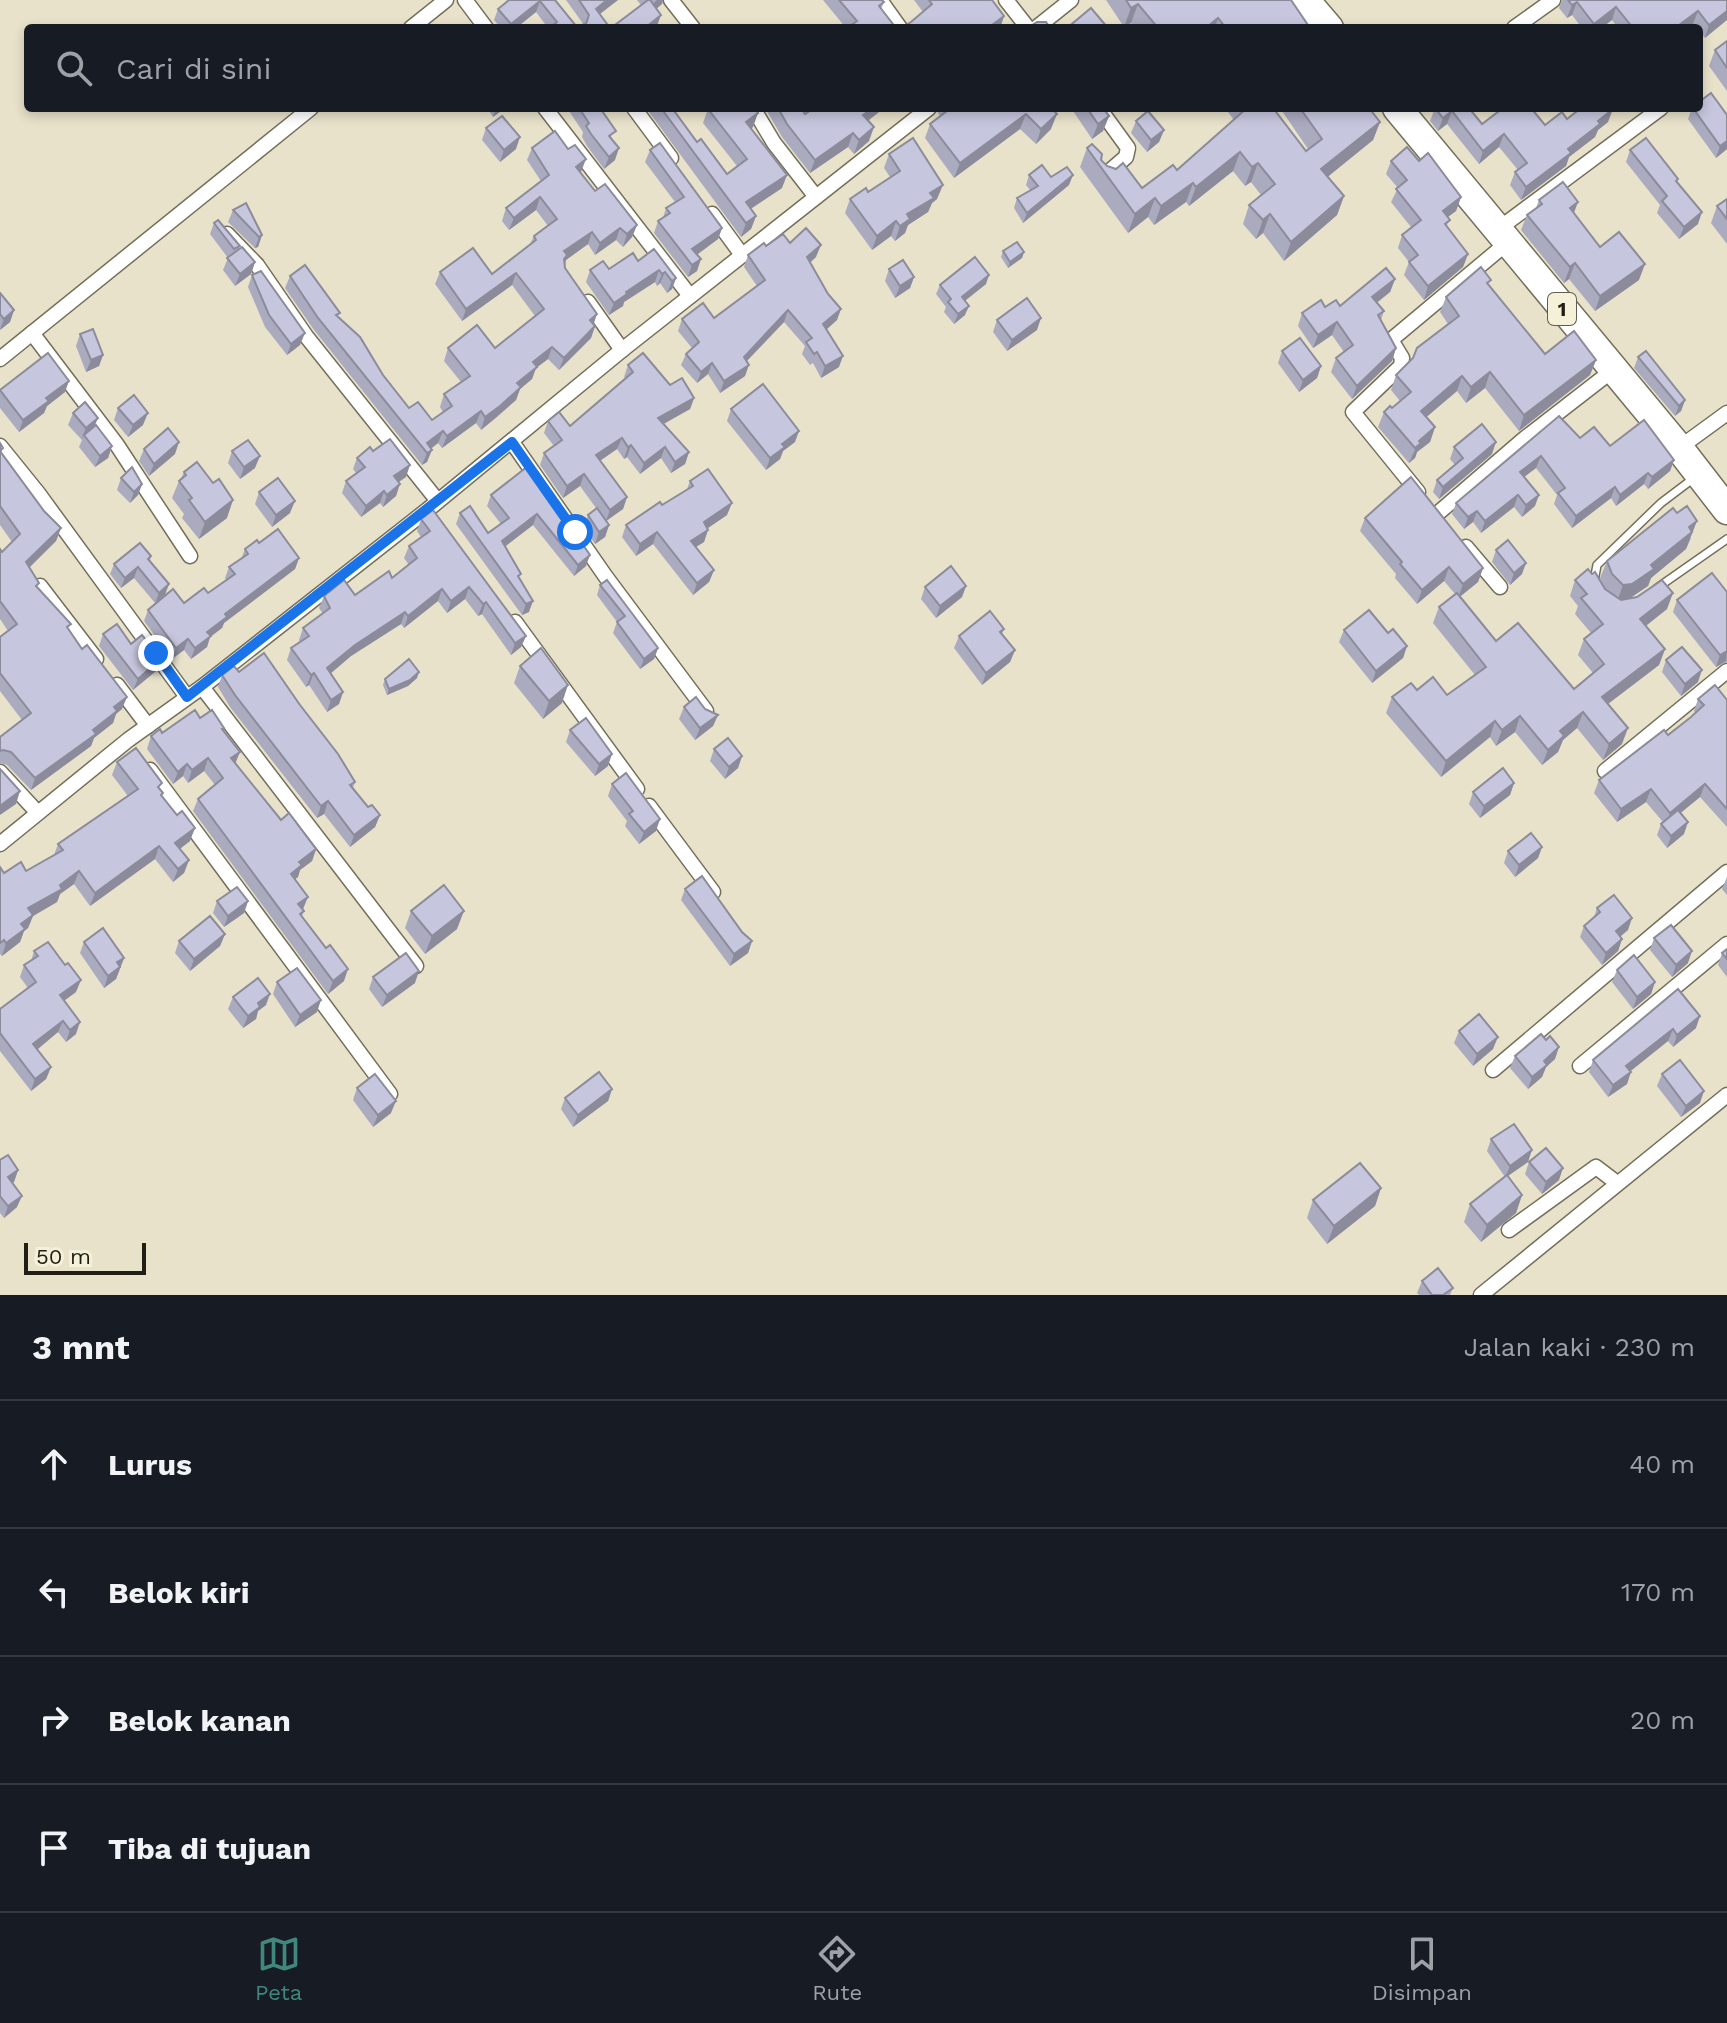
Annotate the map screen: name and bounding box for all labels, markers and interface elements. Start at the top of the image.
search box [24,24,1703,112]
icon: search [52,46,96,90]
text: Cari di sini [116,51,271,86]
road number: 1 [1548,293,1576,325]
route start [557,514,593,550]
route end [138,635,174,671]
scale bar [24,1239,146,1275]
text: 50 m [36,1244,91,1269]
text: 3 mnt [32,1327,130,1367]
text: Jalan kaki · 230 m [1464,1332,1695,1362]
icon: ahead [32,1442,76,1486]
text: Lurus [108,1447,192,1482]
text: 40 m [1629,1449,1695,1479]
icon: left [32,1570,76,1614]
text: Belok kiri [108,1575,250,1610]
text: 170 m [1621,1577,1695,1607]
icon: right [32,1698,76,1742]
text: Belok kanan [108,1703,291,1738]
text: 20 m [1630,1705,1695,1735]
icon: arrive [32,1826,76,1870]
text: Tiba di tujuan [108,1831,311,1866]
tab: Peta [255,1932,302,2005]
tab: Rute [812,1932,862,2005]
tab: Disimpan [1372,1932,1472,2005]

